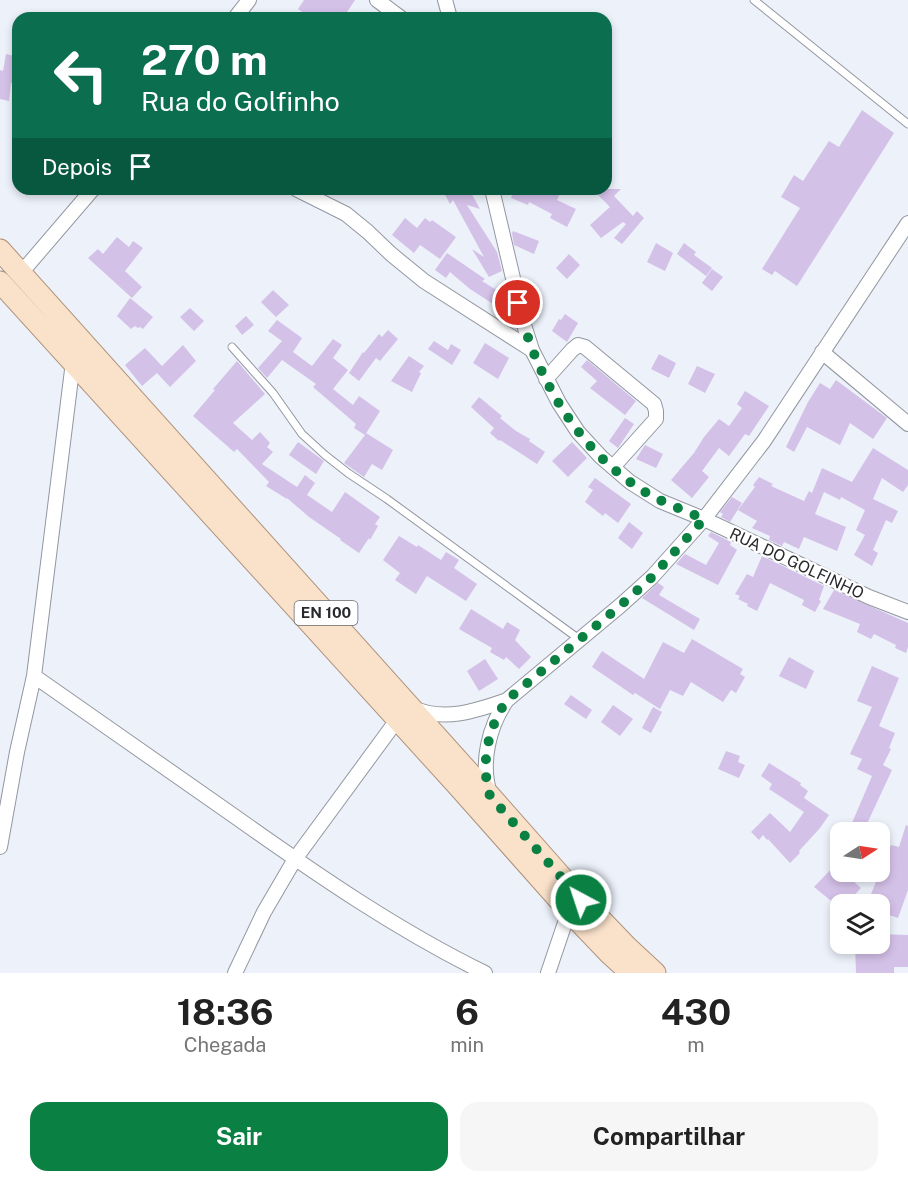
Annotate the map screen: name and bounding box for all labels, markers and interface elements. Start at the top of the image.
text: 270 m [141,35,268,84]
icon: left [42,36,120,114]
text: Rua do Golfinho [141,85,340,117]
icon: arrive [124,150,157,183]
text: Depois [42,154,112,180]
pin [492,277,543,328]
icon: arrive [501,286,534,319]
street label: RUA DO GOLFINHO [727,524,867,603]
road number: EN 100 [294,601,358,625]
north arrow [830,822,890,882]
map controls [830,822,890,954]
position arrow [549,868,613,932]
button: layers [830,894,890,954]
text: 18:36 [177,991,274,1033]
text: 6 [455,991,479,1033]
text: 430 [661,991,731,1033]
text: Chegada [184,1033,266,1057]
text: min [450,1033,484,1057]
text: m [687,1033,705,1057]
button: Sair [30,1102,448,1171]
button: Compartilhar [460,1102,878,1171]

